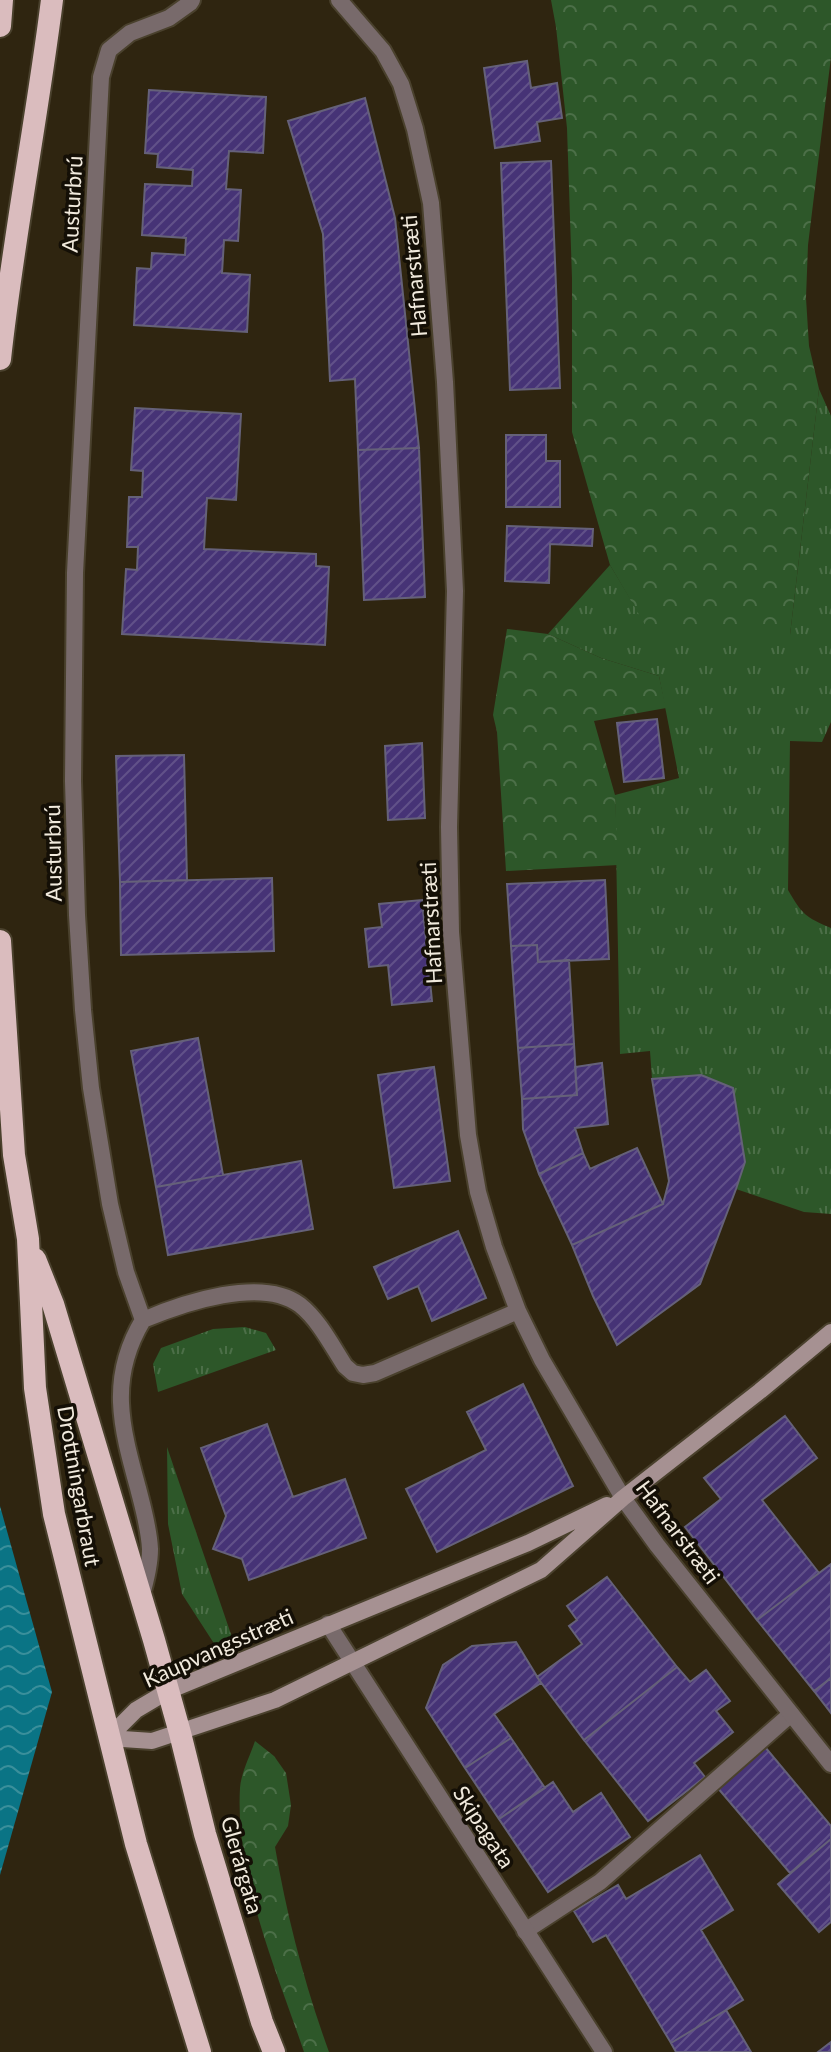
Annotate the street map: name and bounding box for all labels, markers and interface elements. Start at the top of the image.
street label: Austurbrú [55,155,88,253]
street label: Hafnarstræti [395,214,432,338]
street label: Austurbrú [38,804,67,902]
street label: Hafnarstræti [414,861,447,985]
street label: Drottningarbraut [52,1403,107,1569]
street label: Hafnarstræti [631,1475,726,1589]
street label: Kaupvangsstræti [139,1602,297,1693]
street label: Skipagata [448,1781,521,1873]
street label: Glerárgata [216,1813,269,1917]

